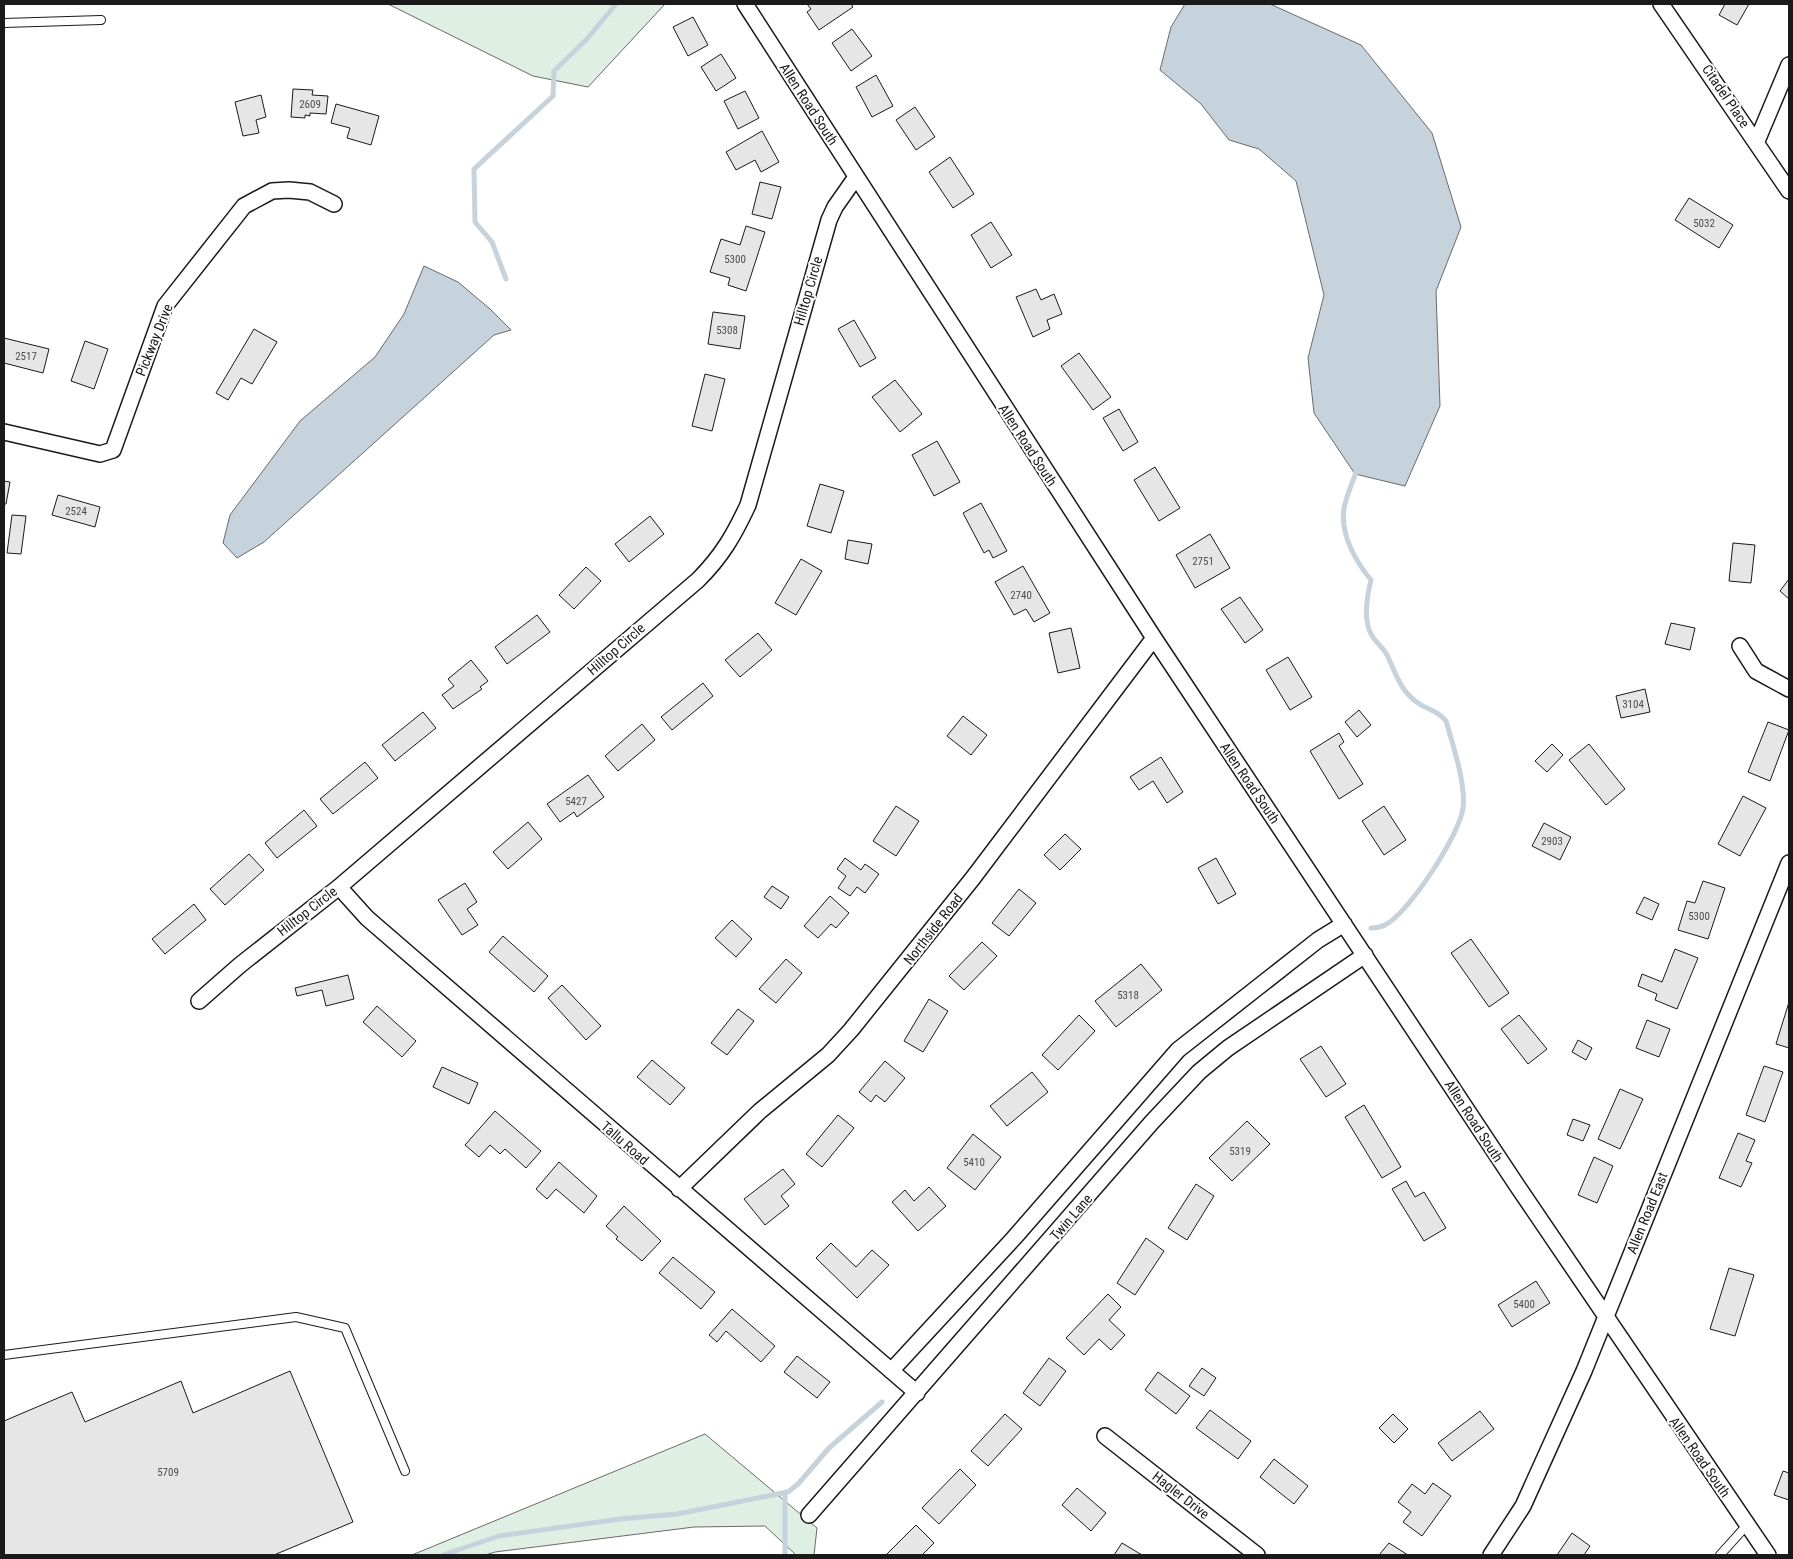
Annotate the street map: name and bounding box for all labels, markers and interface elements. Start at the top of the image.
street label: Allen Road South [777,60,841,148]
street label: Citadel Place [1699,61,1753,131]
house number: 2609 [299,98,321,111]
house number: 5032 [1693,217,1715,230]
house number: 5300 [724,253,746,266]
street label: Hilltop Circle [791,254,826,327]
street label: Pickway Drive [132,301,176,378]
house number: 5308 [716,324,738,337]
house number: 2517 [15,350,37,363]
street label: Allen Road South [996,401,1060,489]
house number: 2524 [65,505,87,518]
house number: 2751 [1192,555,1214,568]
house number: 2740 [1010,589,1032,602]
street label: Hilltop Circle [584,619,648,678]
house number: 3104 [1622,698,1644,711]
street label: Allen Road South [1217,739,1283,827]
house number: 5427 [565,795,587,808]
house number: 2903 [1541,835,1563,848]
street label: Hilltop Circle [274,883,340,939]
street label: Northside Road [900,890,966,968]
house number: 5300 [1688,910,1710,923]
house number: 5318 [1117,989,1139,1002]
street label: Allen Road South [1442,1077,1506,1165]
street label: Tallu Road [598,1118,652,1168]
house number: 5319 [1229,1145,1251,1158]
house number: 5410 [963,1156,985,1169]
street label: Allen Road East [1623,1170,1671,1256]
street label: Twin Lane [1047,1190,1096,1243]
house number: 5400 [1513,1298,1535,1311]
street label: Allen Road South [1666,1414,1734,1500]
house number: 5709 [157,1466,179,1479]
street label: Hagler Drive [1149,1468,1213,1522]

